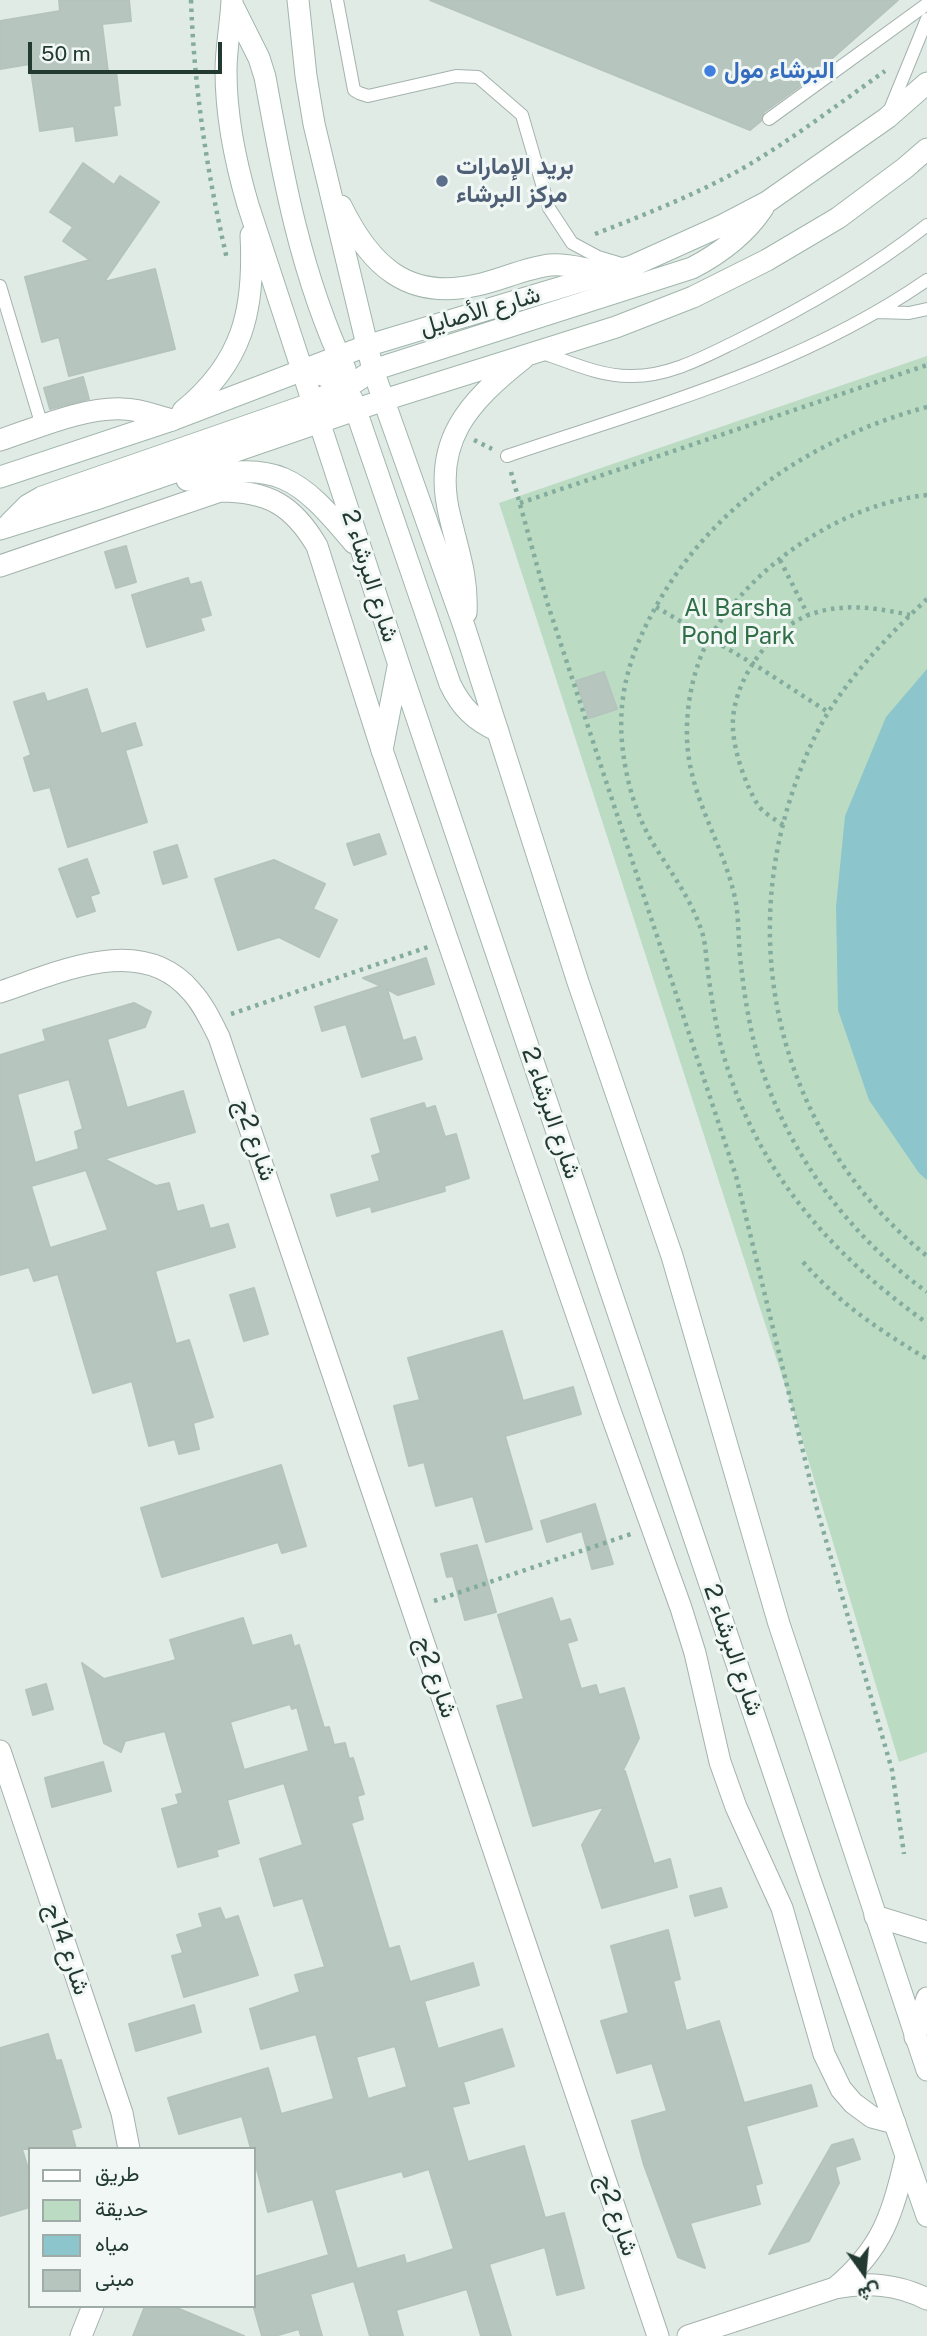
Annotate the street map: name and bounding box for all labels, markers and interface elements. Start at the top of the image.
scale bar [32,28,226,72]
text: 50 m [41,41,91,66]
place label: البرشاء مول [724,57,835,85]
marker: البرشاء مول [702,63,718,79]
place label: بريد الإمارات مركز البرشاء [456,153,574,209]
marker: بريد الإمارات مركز البرشاء [434,173,450,189]
street label: شارع الأصايل [416,280,544,342]
street label: شارع البرشاء 2 [335,506,405,646]
park label: Al Barsha Pond Park [681,595,795,651]
street label: شارع البرشاء 2 [515,1043,587,1183]
street label: شارع 2ج [228,1095,282,1185]
street label: شارع البرشاء 2 [697,1580,769,1720]
street label: شارع 2ج [409,1632,463,1722]
street label: شارع 14ج [38,1899,96,1999]
legend [28,2147,256,2308]
text: طريق [95,2161,140,2186]
street label: شارع 2ج [590,2170,644,2260]
text: حديقة [95,2196,148,2221]
text: مياه [95,2231,129,2256]
north arrow [829,2238,899,2308]
text: مبنى [95,2266,134,2291]
text: ش [856,2280,883,2307]

